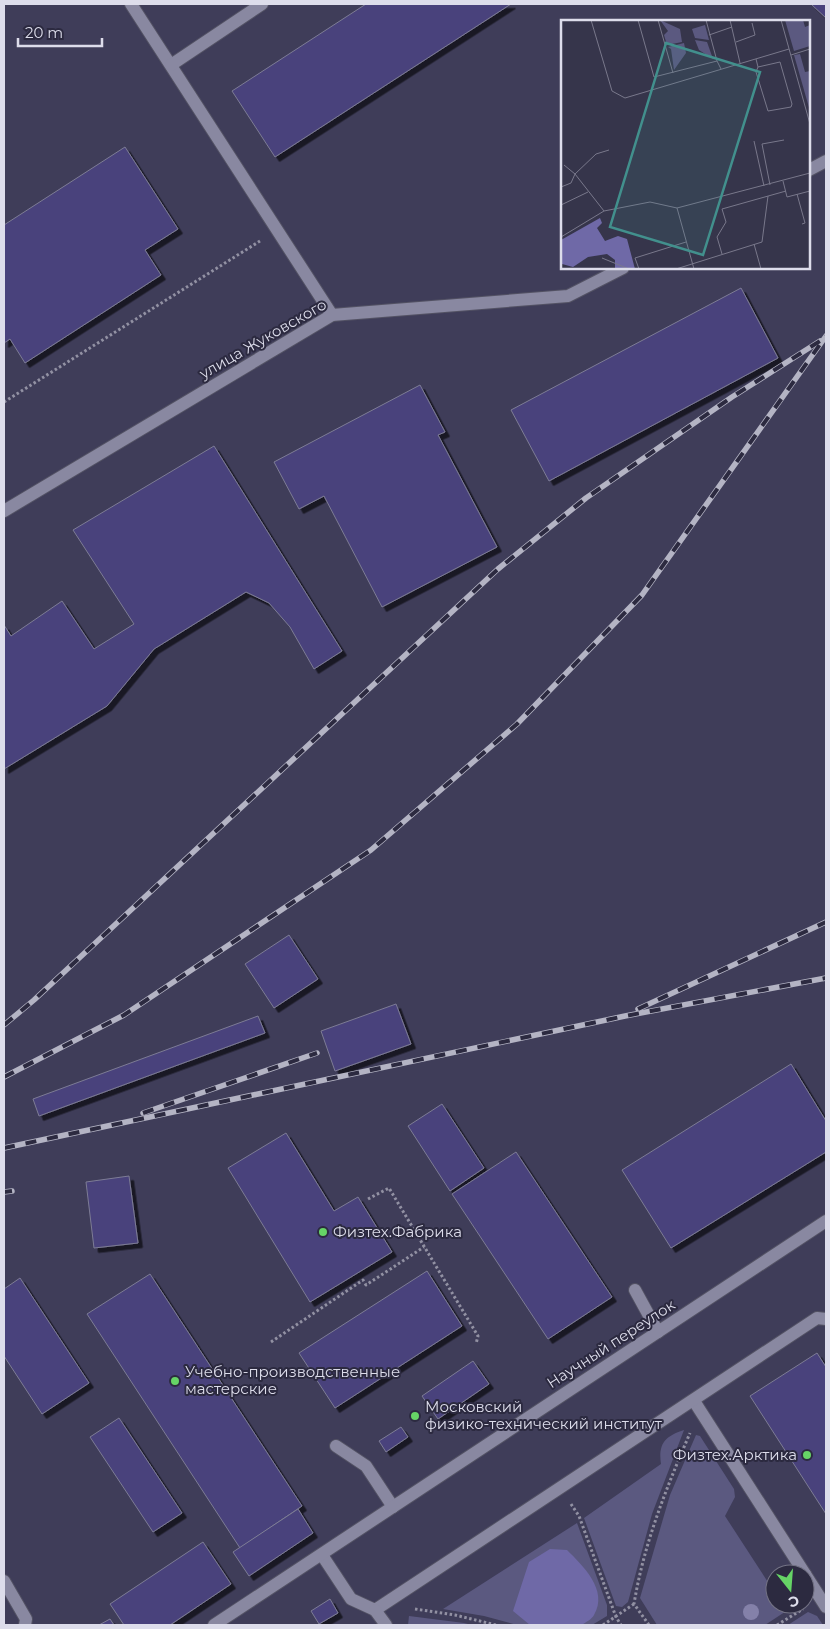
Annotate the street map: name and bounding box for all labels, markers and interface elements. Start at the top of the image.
scale bar [18,15,101,47]
inset map [561,20,810,269]
text: 20 m [25,23,63,42]
street label: улица Жуковского [195,294,330,383]
place label: Физтех.Фабрика [333,1222,462,1241]
marker: Физтех.Фабрика [317,1226,329,1238]
street label: Научный переулок [543,1295,679,1392]
place label: Учебно-производственные мастерские [185,1362,400,1398]
marker: Учебно-производственные мастерские [169,1375,181,1387]
place label: Московский физико-технический институт [425,1397,663,1433]
marker: Московский физико-технический институт [409,1410,421,1422]
place label: Физтех.Арктика [673,1445,797,1464]
marker: Физтех.Арктика [801,1449,813,1461]
north arrow [765,1564,815,1614]
text: С [786,1591,801,1612]

